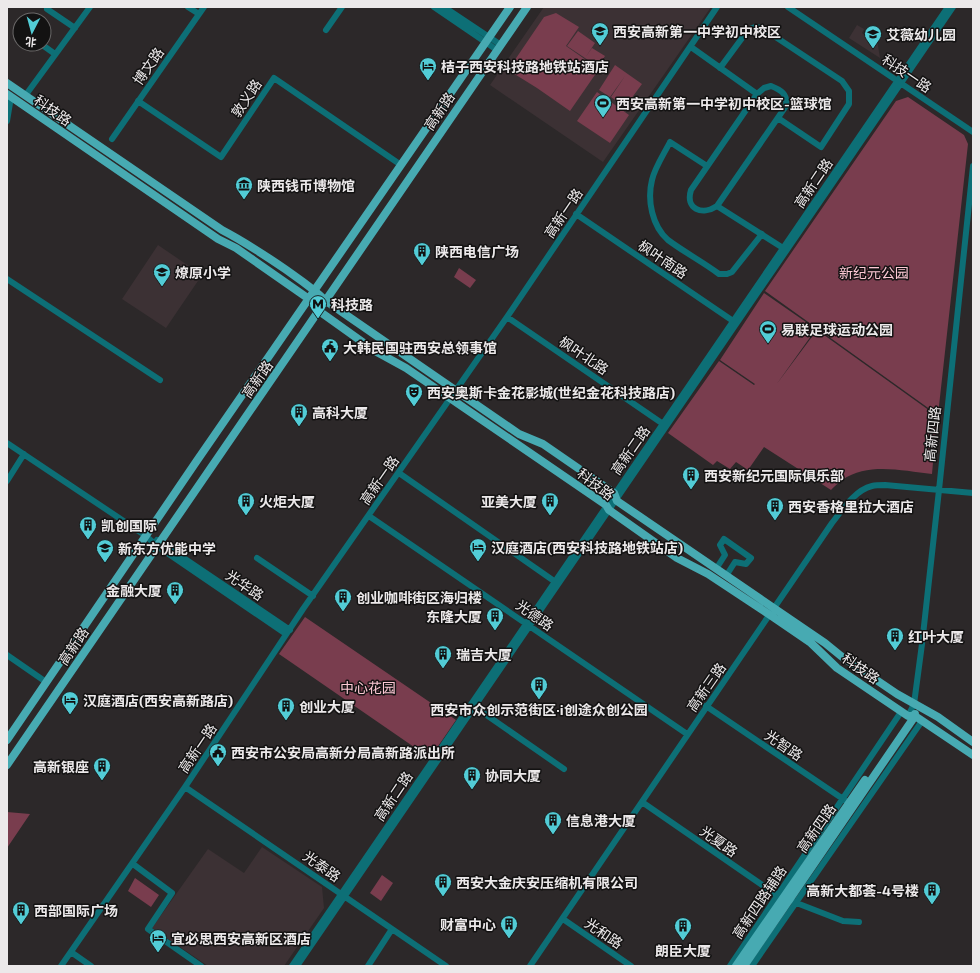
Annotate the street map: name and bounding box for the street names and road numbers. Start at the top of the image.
street label: 博文路 [129,44,167,88]
street label: 科技一路 [879,50,935,96]
street label: 敦义路 [227,76,265,120]
street label: 高新路 [420,89,458,133]
street label: 科技路 [31,91,75,129]
street label: 高新二路 [790,155,836,211]
street label: 高新一路 [540,185,586,241]
street label: 枫叶南路 [635,236,691,282]
street label: 枫叶北路 [556,332,612,378]
street label: 高新路 [238,357,276,401]
street label: 高新四路 [921,405,943,463]
street label: 高新二路 [607,422,653,478]
street label: 高新一路 [356,452,402,508]
street label: 科技路 [574,465,618,503]
street label: 光华路 [223,566,267,604]
street label: 光德路 [513,596,557,634]
street label: 高新路 [54,624,92,668]
street label: 科技路 [839,649,883,687]
street label: 高新三路 [683,659,729,715]
street label: 高新一路 [174,720,220,776]
street label: 光智路 [762,726,806,764]
street label: 高新二路 [370,768,416,824]
street label: 高新四路 [793,800,839,856]
street label: 光夏路 [697,822,741,860]
street label: 光泰路 [300,847,344,885]
street label: 高新四路辅路 [728,862,790,942]
street label: 光和路 [582,914,626,952]

